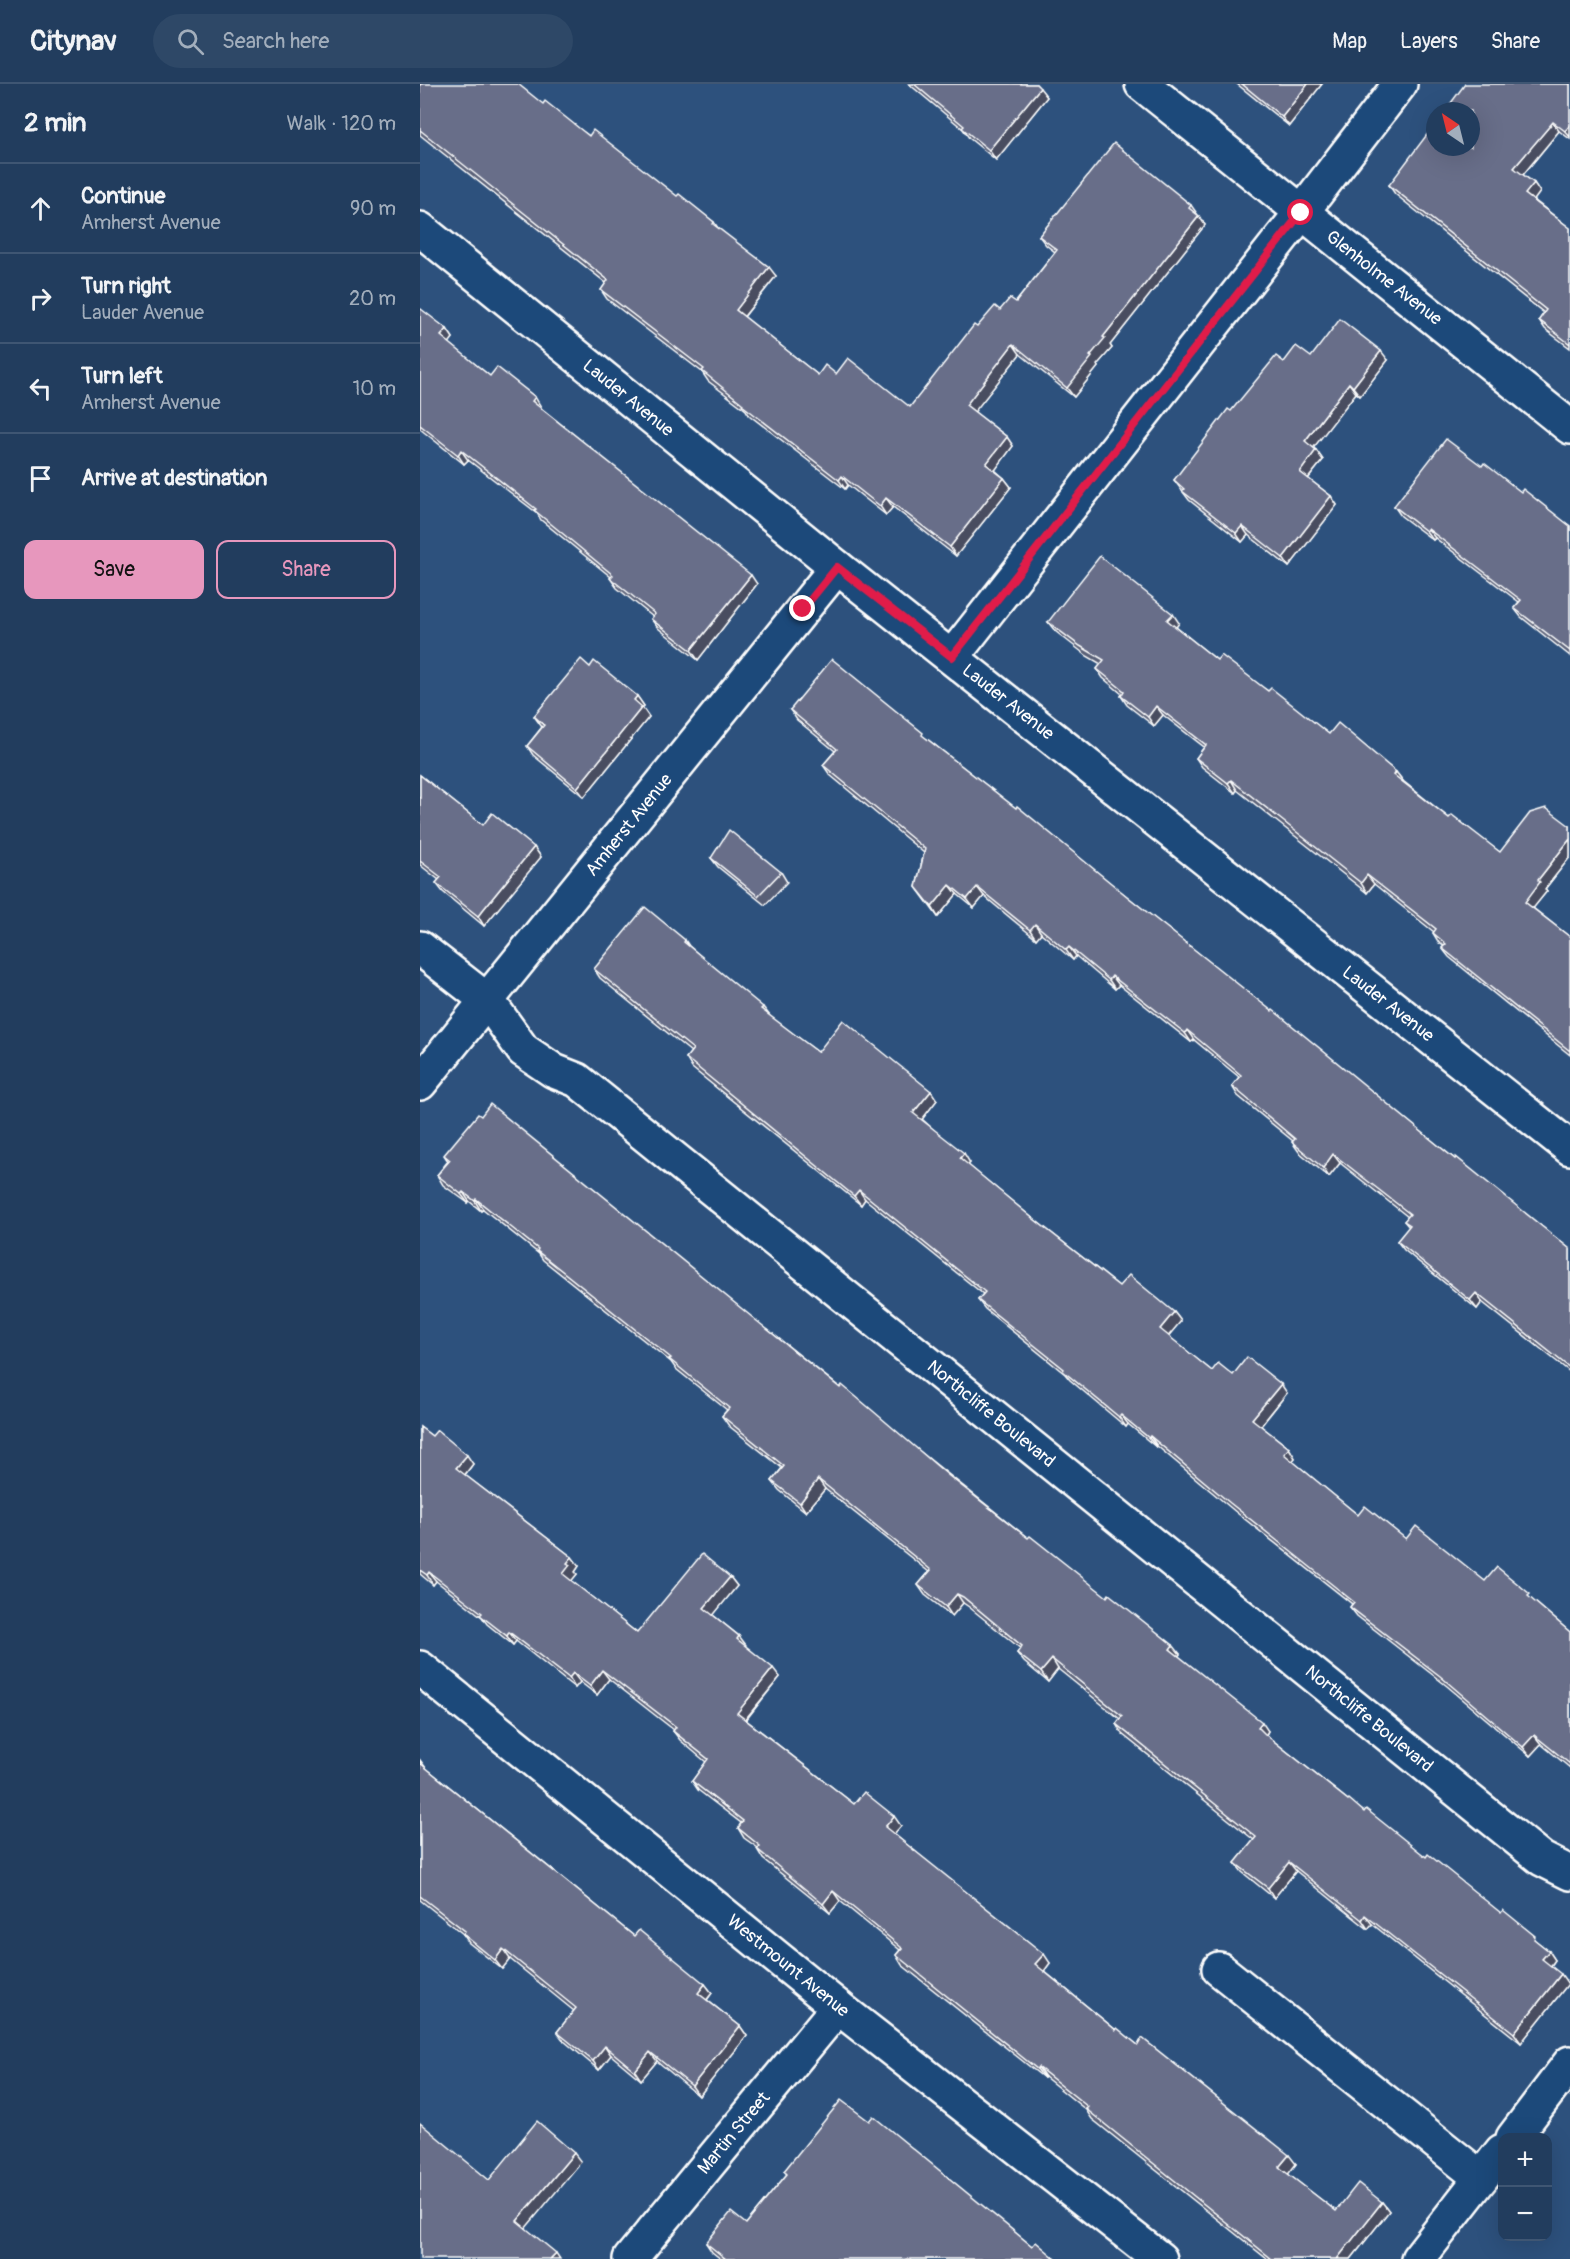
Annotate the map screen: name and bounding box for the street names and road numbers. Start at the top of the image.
street label: Glenholme Avenue [1321,225,1447,331]
street label: Lauder Avenue [578,354,678,442]
street label: Lauder Avenue [957,659,1059,745]
street label: Amherst Avenue [581,769,678,881]
street label: Lauder Avenue [1337,961,1439,1047]
street label: Northcliffe Boulevard [922,1355,1060,1473]
street label: Northcliffe Boulevard [1300,1660,1438,1778]
street label: Westmount Avenue [722,1910,854,2022]
street label: Martin Street [693,2086,776,2179]

